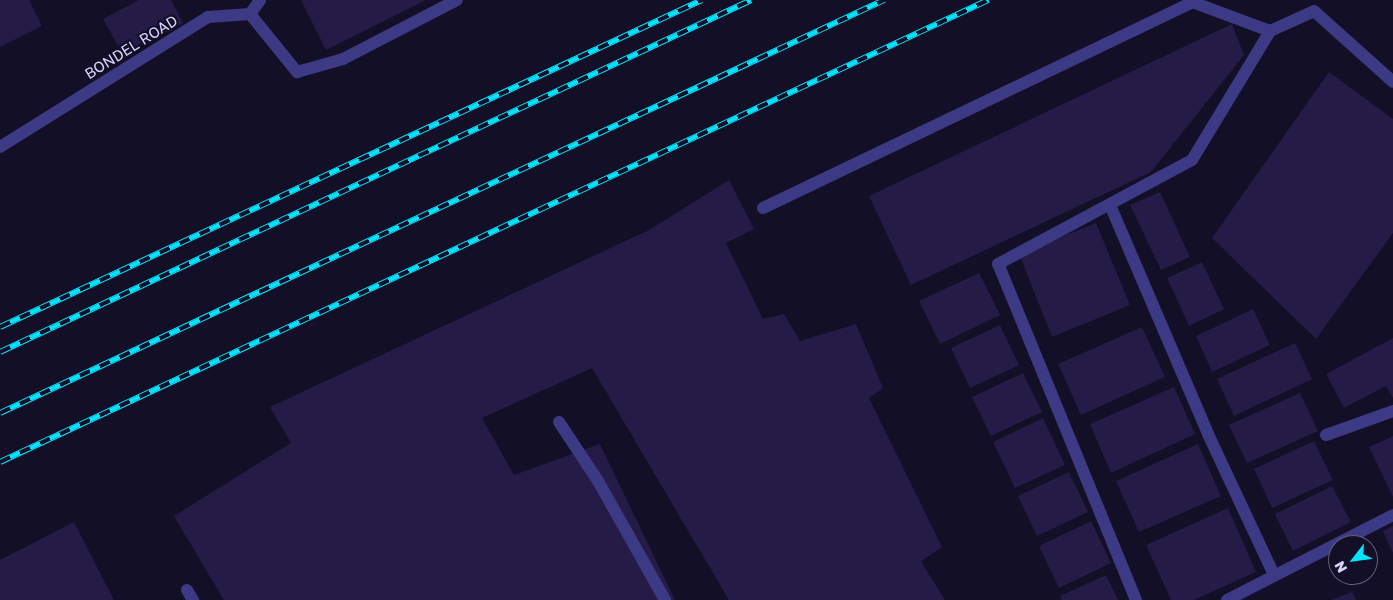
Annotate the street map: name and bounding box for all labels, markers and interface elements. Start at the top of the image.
street label: BONDEL ROAD [81,11,181,83]
north arrow [1328,535,1378,585]
text: N [1330,558,1350,576]

